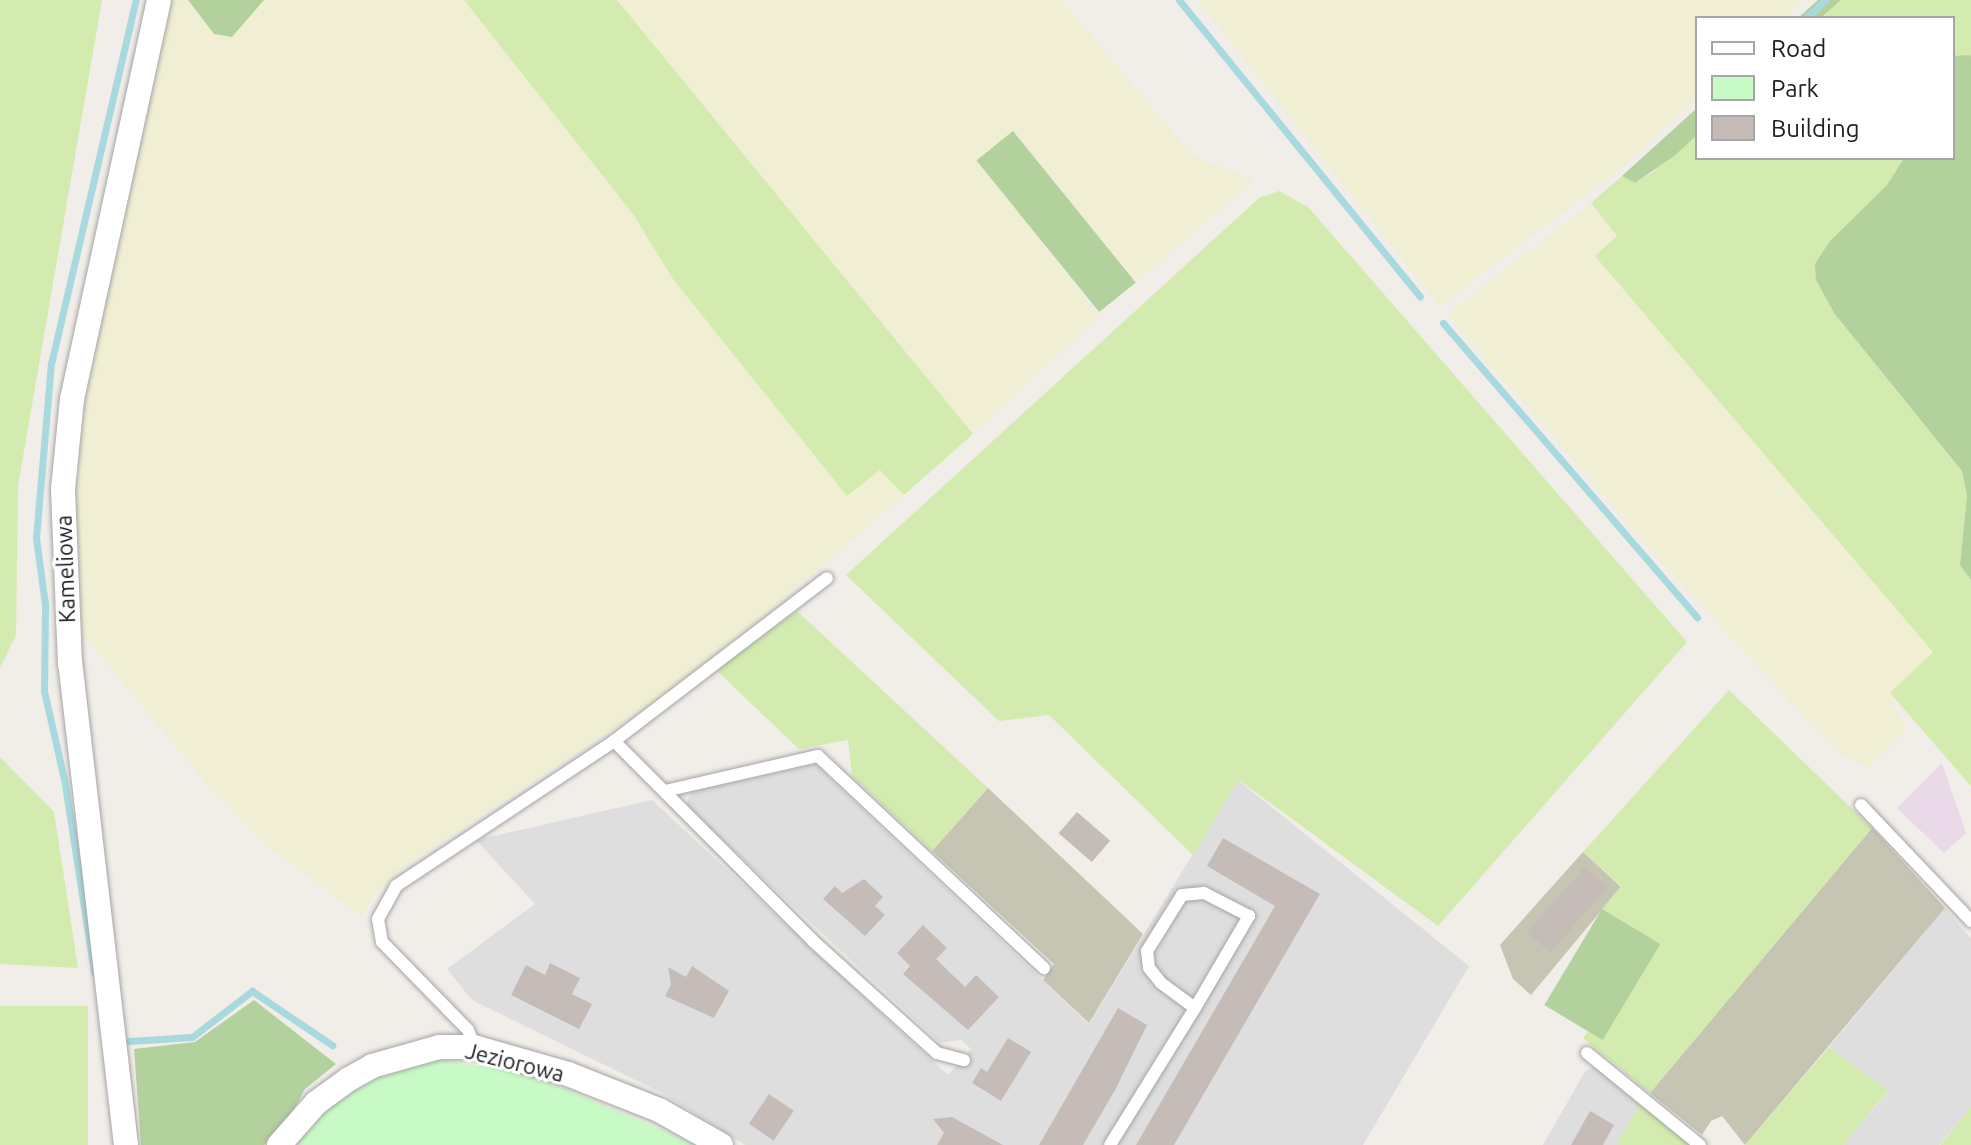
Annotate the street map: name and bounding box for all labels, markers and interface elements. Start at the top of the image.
legend [1695,16,1955,160]
text: Road [1771,35,1826,62]
text: Park [1771,75,1819,102]
text: Building [1771,115,1859,142]
street label: Kameliowa [50,515,80,623]
street label: Jeziorowa [463,1037,567,1087]

